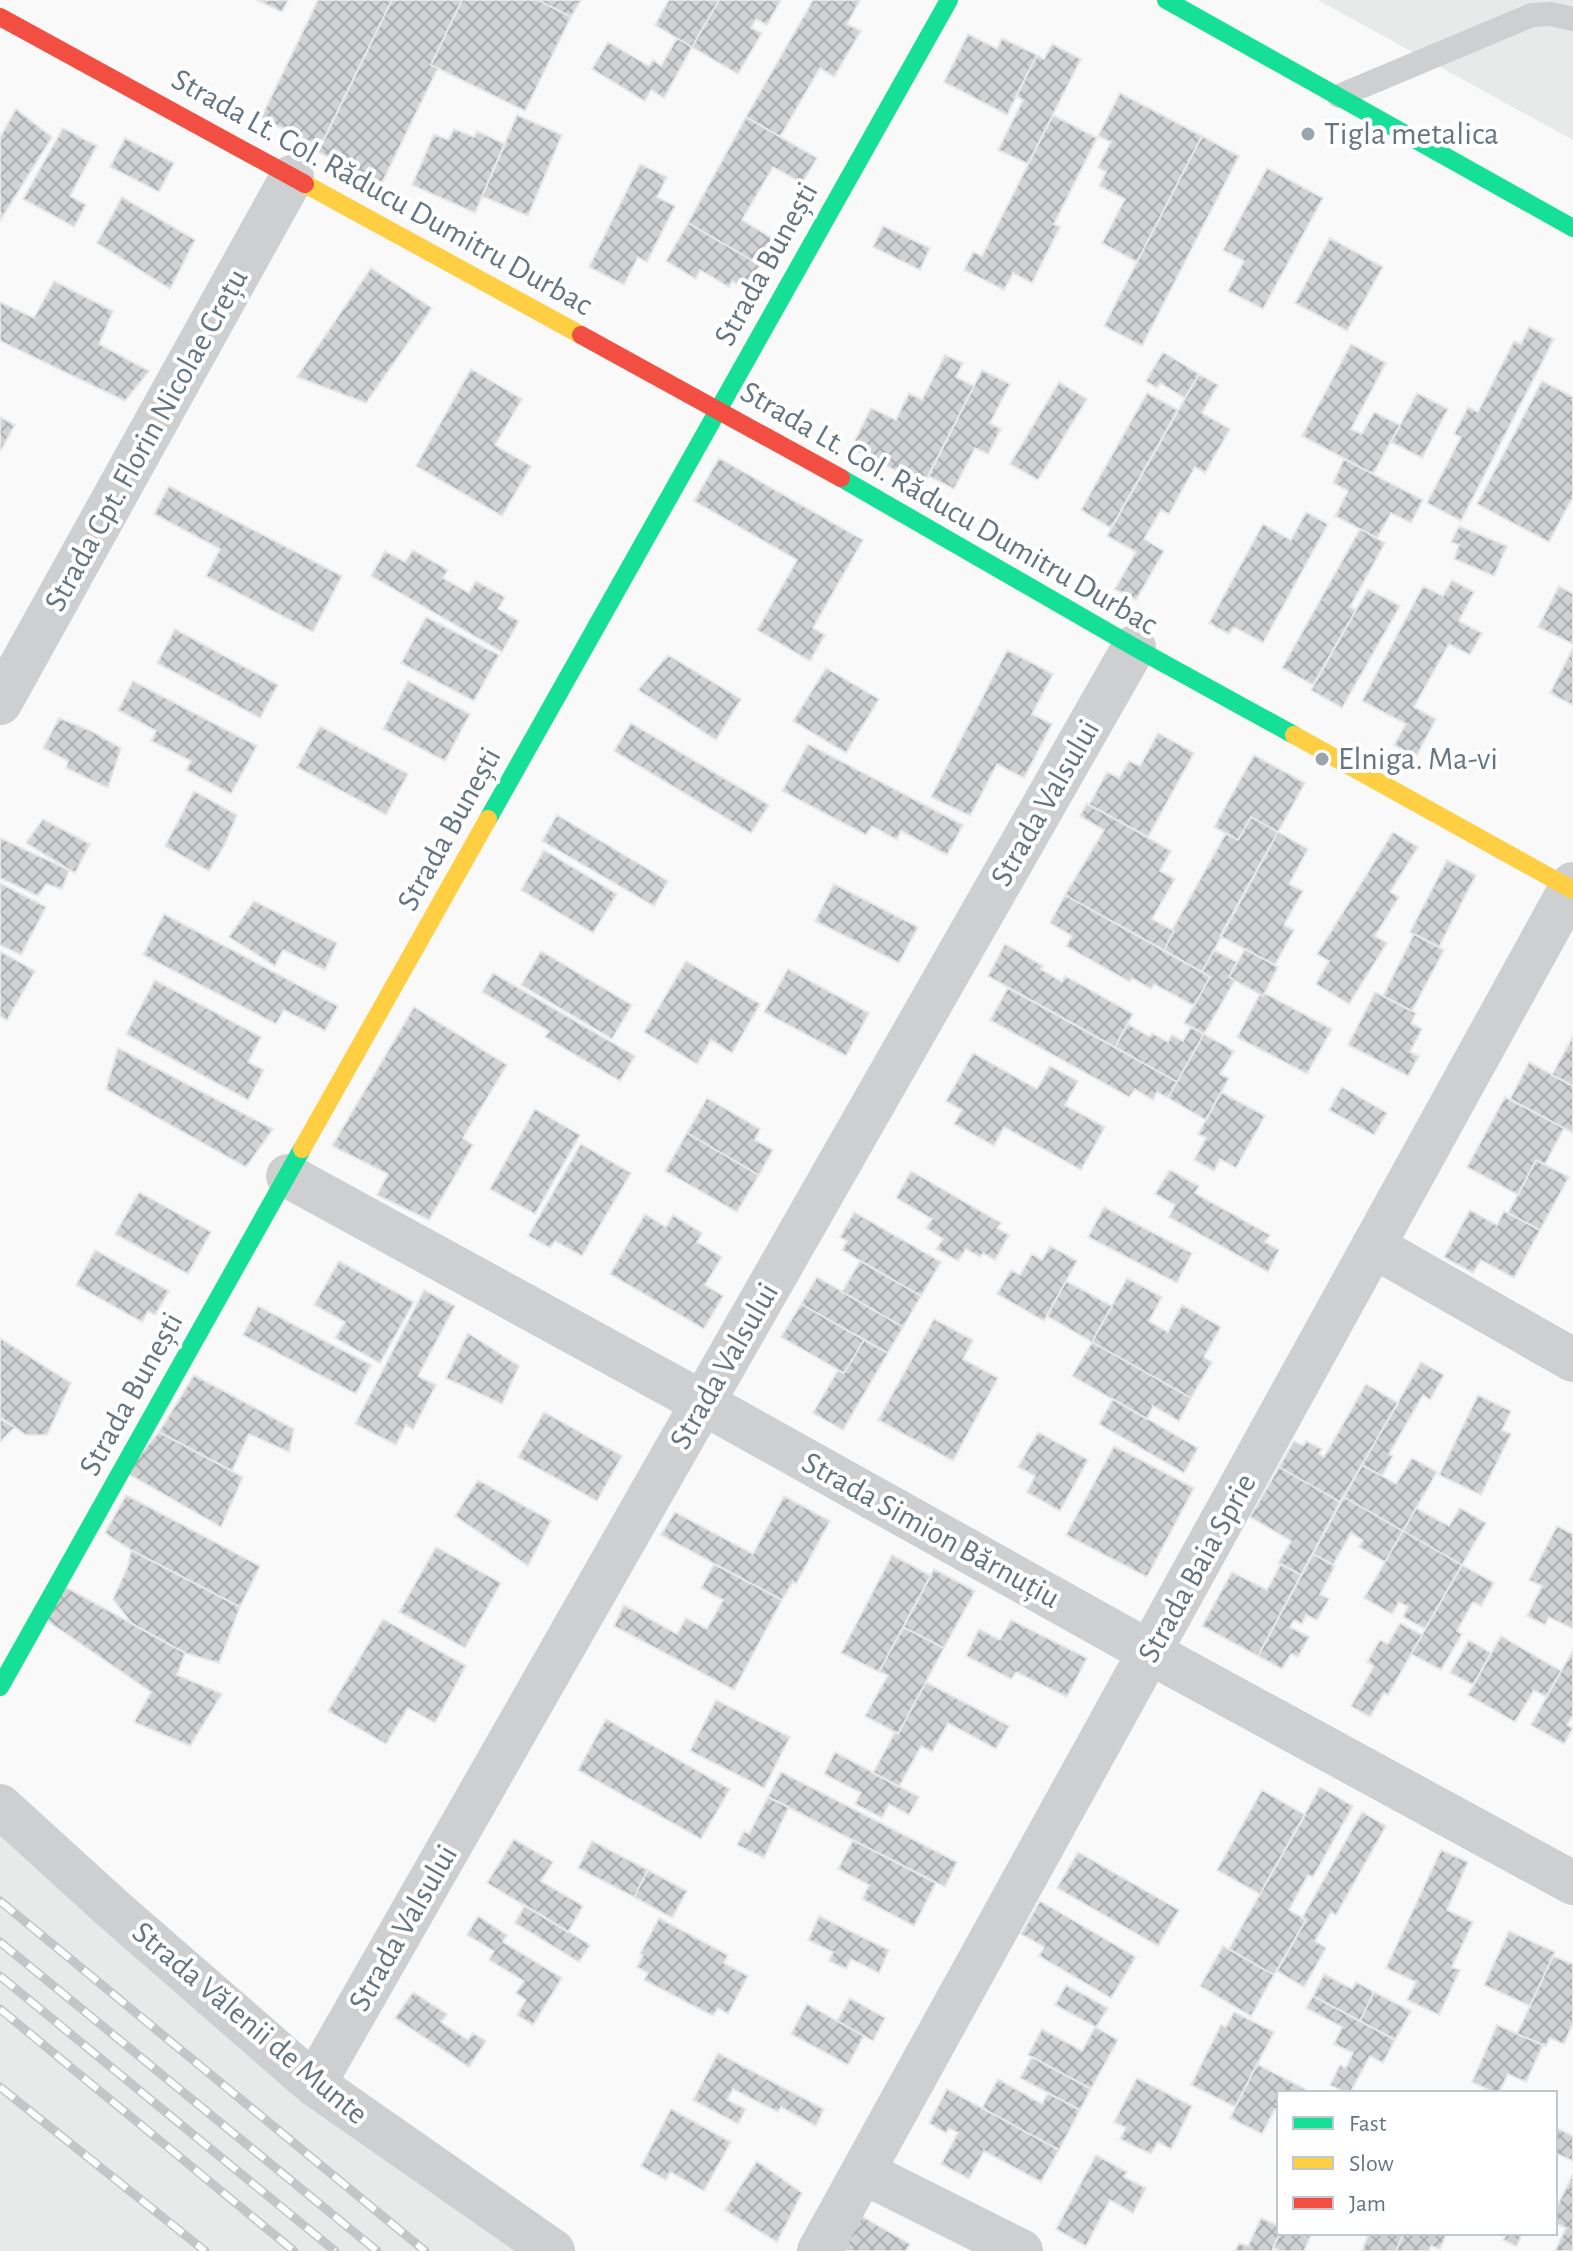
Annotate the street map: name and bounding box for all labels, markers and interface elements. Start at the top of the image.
street label: Strada Lt. Col. Răducu Dumitru Durbac [166,63,598,321]
place label: Tigla metalica [1324,118,1499,150]
marker: Tigla metalica [1299,125,1317,143]
street label: Strada Bunești [708,177,826,352]
street label: Strada Cpt. Florin Nicolae Crețu [38,263,255,618]
street label: Strada Lt. Col. Răducu Dumitru Durbac [735,375,1163,641]
street label: Strada Valsului [985,715,1105,891]
street label: Strada Bunești [391,742,509,917]
place label: Elniga. Ma-vi [1338,743,1498,775]
marker: Elniga. Ma-vi [1313,750,1331,768]
street label: Strada Valsului [664,1278,784,1454]
street label: Strada Bunești [73,1307,191,1482]
street label: Strada Simion Bărnuțiu [796,1446,1065,1616]
street label: Strada Baia Sprie [1132,1468,1262,1668]
street label: Strada Valsului [343,1840,463,2016]
street label: Strada Vălenii de Munte [126,1916,374,2130]
legend [1277,2091,1557,2235]
text: Fast [1349,2112,1387,2136]
text: Slow [1349,2152,1394,2176]
text: Jam [1349,2192,1386,2216]

